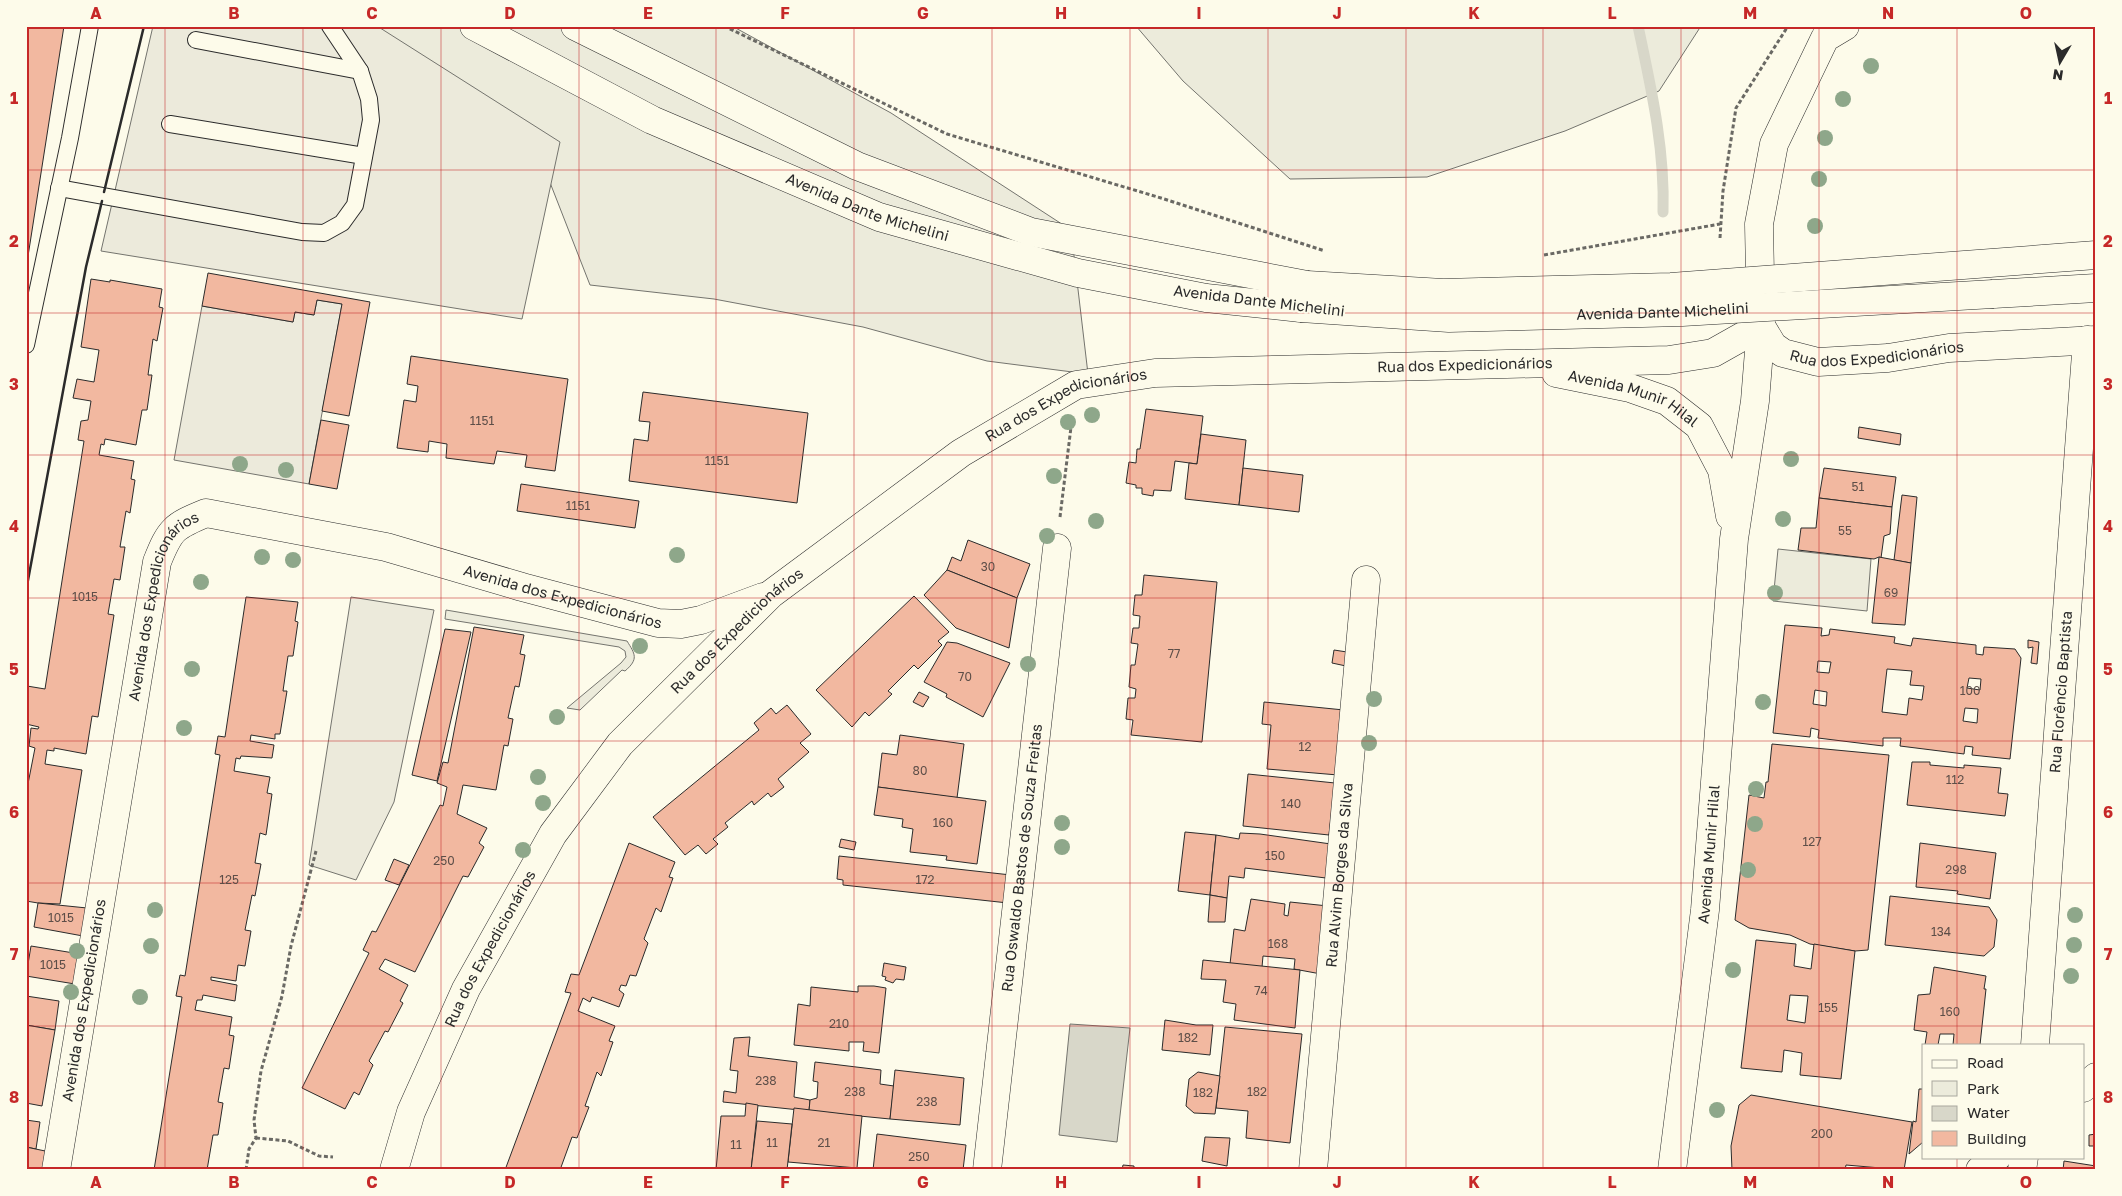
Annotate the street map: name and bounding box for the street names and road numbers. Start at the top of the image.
street label: Avenida Dante Michelini [784,168,951,244]
street label: Avenida Dante Michelini [1173,281,1346,319]
street label: Avenida Dante Michelini [1576,298,1749,323]
street label: Rua dos Expedicionários [1788,337,1964,370]
street label: Rua dos Expedicionários [1377,353,1553,375]
street label: Rua dos Expedicionários [981,364,1148,445]
street label: Avenida Munir Hilal [1567,366,1702,430]
street label: Avenida dos Expedicionários [124,507,201,702]
street label: Avenida dos Expedicionários [462,560,664,632]
street label: Rua dos Expedicionários [666,563,806,697]
street label: Rua Florêncio Baptista [2045,610,2075,774]
street label: Rua Oswaldo Bastos de Souza Freitas [997,723,1045,993]
street label: Rua Alvim Borges da Silva [1321,782,1356,968]
street label: Avenida Munir Hilal [1693,784,1723,925]
street label: Rua dos Expedicionários [440,867,539,1030]
street label: Avenida dos Expedicionários [58,897,109,1103]

